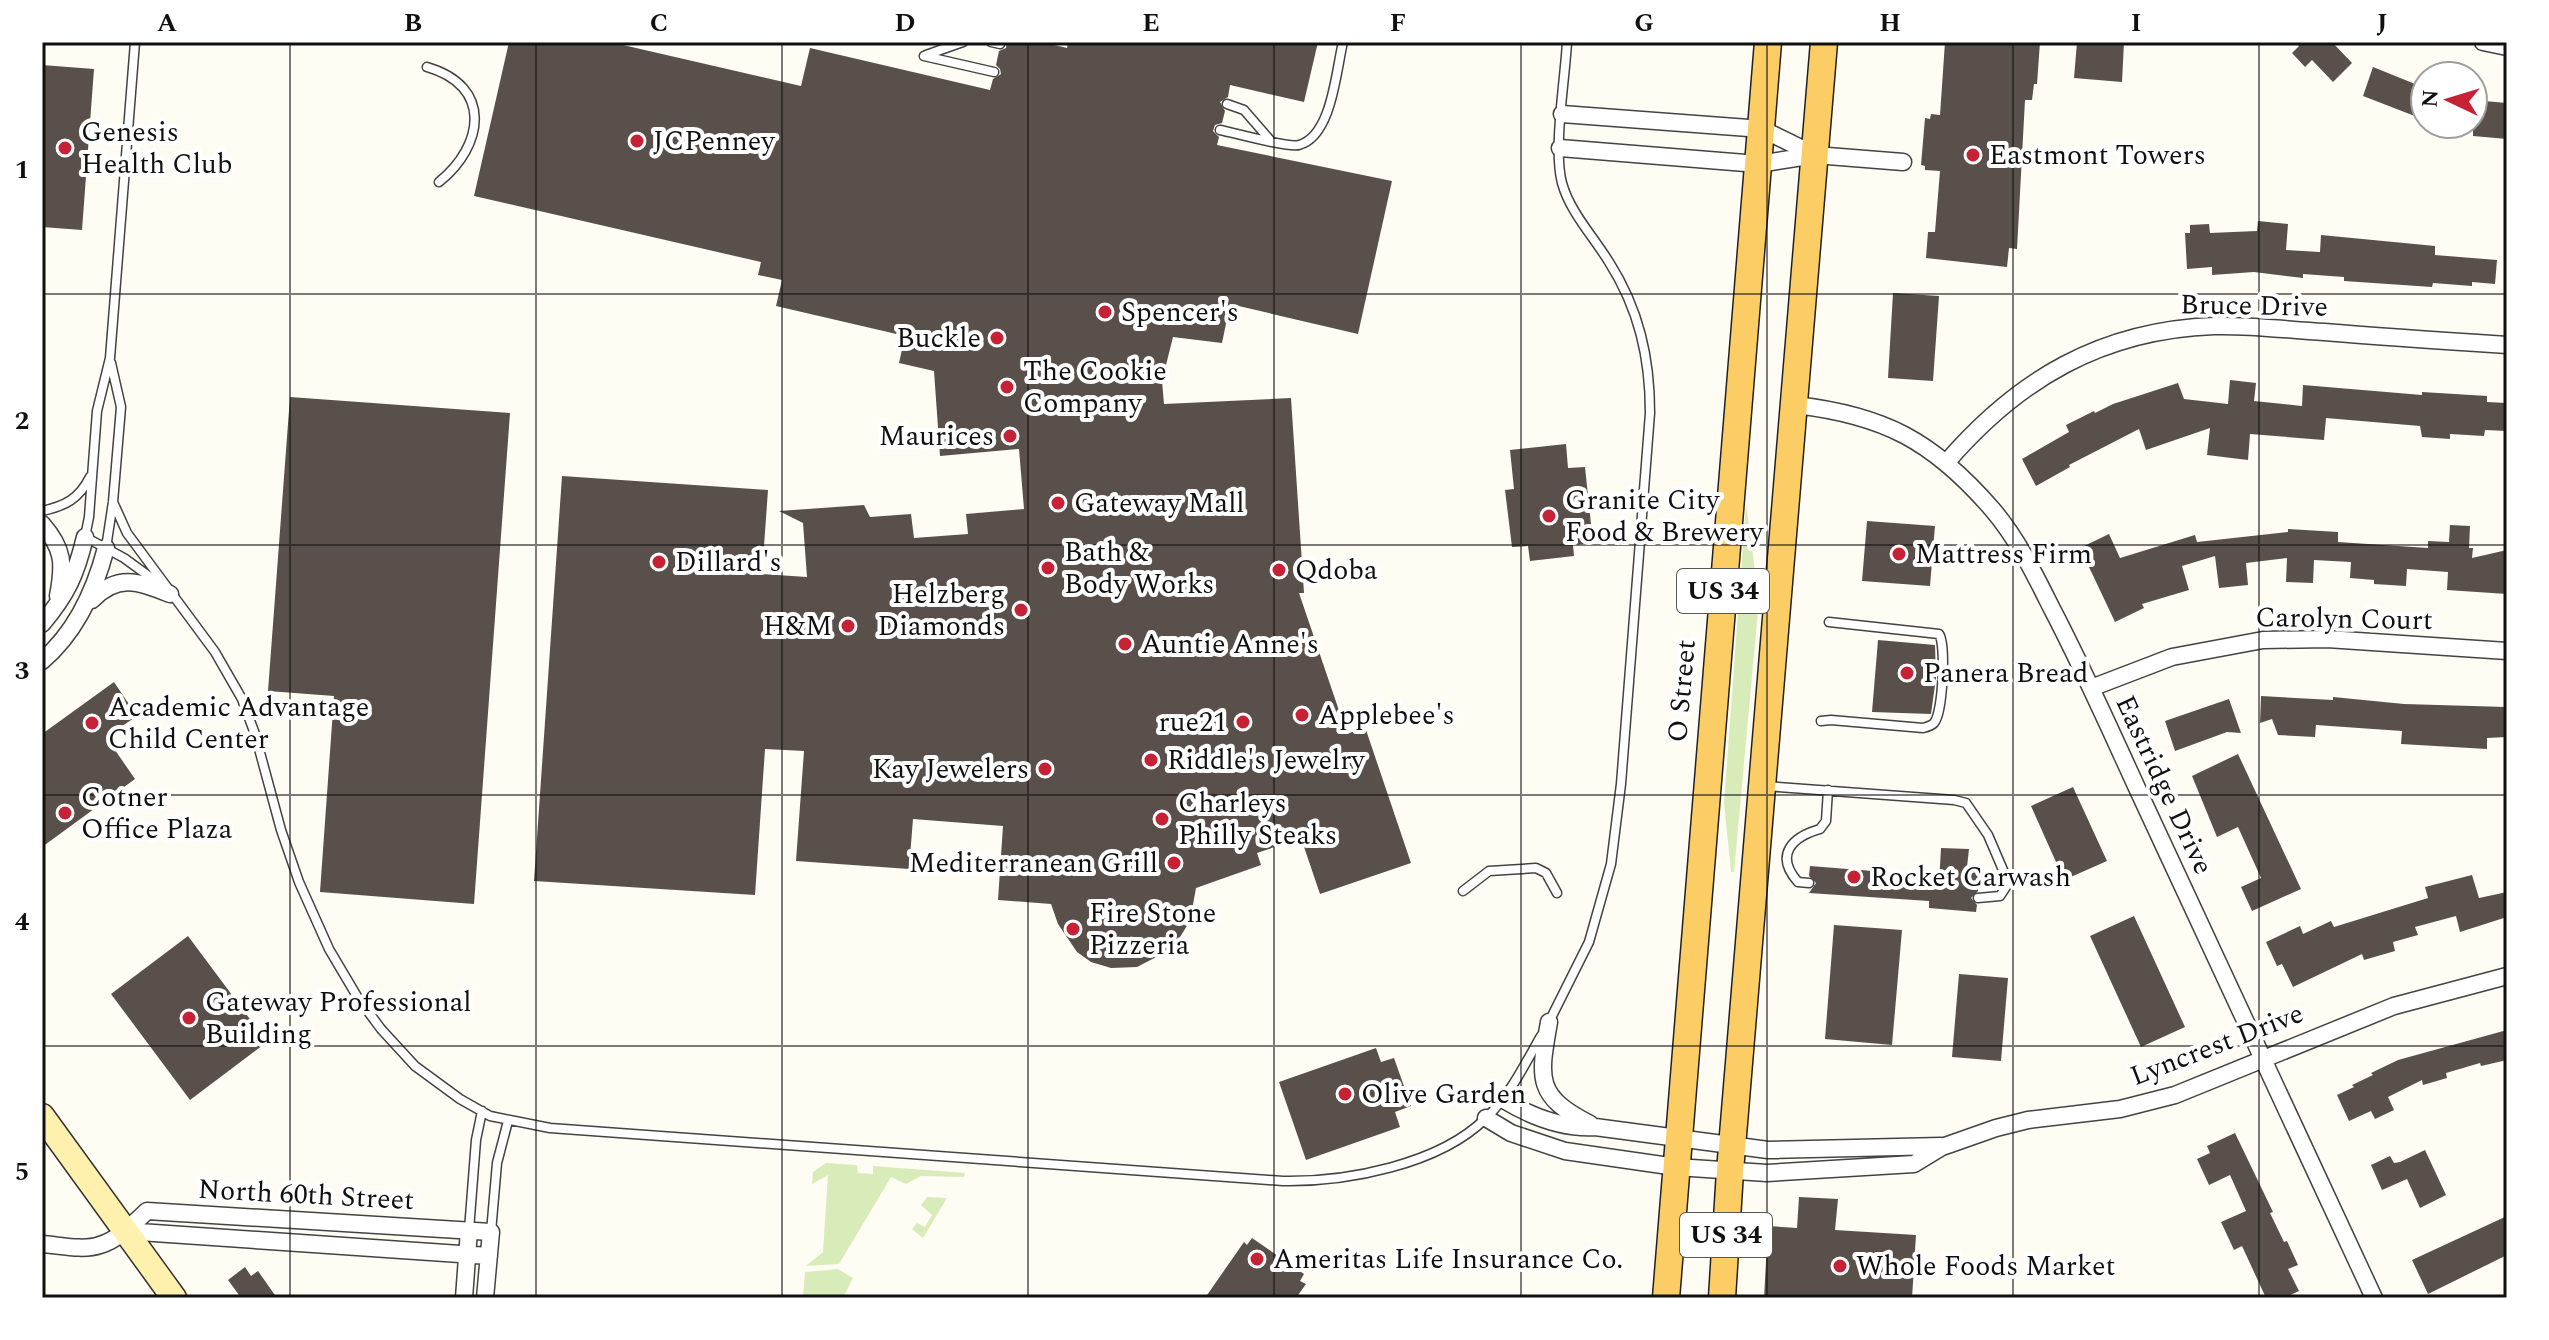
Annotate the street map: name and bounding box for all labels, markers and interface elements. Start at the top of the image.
text: A [157,3,177,43]
text: B [404,3,422,43]
text: C [650,3,668,43]
text: D [895,3,915,43]
text: E [1142,3,1160,43]
text: F [1390,3,1406,43]
text: G [1634,3,1654,43]
text: H [1879,3,1901,43]
text: I [2131,3,2141,43]
text: J [2376,3,2388,43]
north arrow [2409,60,2489,140]
text: N [2413,89,2448,109]
place label: Genesis Health Club [81,111,232,186]
place label: JCPenney [653,120,776,163]
marker: JCPenney [628,132,646,150]
place label: Eastmont Towers [1989,134,2206,177]
marker: Genesis Health Club [56,139,74,157]
marker: Eastmont Towers [1964,146,1982,164]
text: 1 [15,150,29,190]
street label: Bruce Drive [2180,283,2328,329]
place label: Spencer's [1121,291,1239,334]
marker: Spencer's [1096,303,1114,321]
place label: Buckle [896,317,981,360]
marker: Buckle [988,329,1006,347]
place label: The Cookie Company [1023,350,1167,425]
marker: The Cookie Company [998,378,1016,396]
text: 2 [15,401,29,441]
place label: Maurices [879,415,994,458]
marker: Maurices [1001,427,1019,445]
place label: Granite City Food & Brewery [1565,479,1765,554]
place label: Gateway Mall [1074,482,1245,525]
marker: Gateway Mall [1049,494,1067,512]
marker: Granite City Food & Brewery [1540,507,1558,525]
place label: Bath & Body Works [1064,531,1214,606]
place label: Mattress Firm [1915,533,2092,576]
place label: Dillard's [675,541,782,584]
marker: Mattress Firm [1890,545,1908,563]
place label: Qdoba [1295,549,1378,592]
marker: Dillard's [650,553,668,571]
marker: Bath & Body Works [1039,559,1057,577]
marker: Qdoba [1270,561,1288,579]
road number: US 34 [1677,569,1769,613]
place label: Helzberg Diamonds [878,573,1005,648]
street label: Carolyn Court [2255,596,2433,642]
marker: Helzberg Diamonds [1012,601,1030,619]
place label: H&M [763,605,832,648]
marker: H&M [839,617,857,635]
place label: Auntie Anne's [1141,623,1319,666]
marker: Auntie Anne's [1116,635,1134,653]
street label: O Street [1656,638,1708,744]
text: 3 [15,651,29,691]
place label: Panera Bread [1923,652,2089,695]
marker: Panera Bread [1898,664,1916,682]
place label: Academic Advantage Child Center [108,686,369,761]
street label: Eastridge Drive [2104,688,2224,882]
place label: Applebee's [1318,694,1455,737]
place label: rue21 [1159,701,1227,744]
marker: Applebee's [1293,706,1311,724]
marker: rue21 [1234,713,1252,731]
marker: Academic Advantage Child Center [83,714,101,732]
place label: Riddle's Jewelry [1167,739,1366,782]
place label: Kay Jewelers [872,748,1029,791]
marker: Riddle's Jewelry [1142,751,1160,769]
marker: Kay Jewelers [1036,760,1054,778]
place label: Cotner Office Plaza [81,776,233,851]
place label: Charleys Philly Steaks [1178,782,1337,857]
marker: Cotner Office Plaza [56,804,74,822]
marker: Charleys Philly Steaks [1153,810,1171,828]
place label: Mediterranean Grill [909,842,1158,885]
marker: Mediterranean Grill [1165,854,1183,872]
place label: Rocket Carwash [1870,856,2071,899]
marker: Rocket Carwash [1845,868,1863,886]
place label: Fire Stone Pizzeria [1089,892,1216,967]
text: 4 [15,902,30,942]
marker: Fire Stone Pizzeria [1064,920,1082,938]
place label: Gateway Professional Building [205,981,471,1056]
street label: Lyncrest Drive [2124,992,2310,1098]
marker: Gateway Professional Building [180,1009,198,1027]
place label: Olive Garden [1361,1073,1526,1116]
marker: Olive Garden [1336,1085,1354,1103]
text: 5 [15,1152,29,1192]
street label: North 60th Street [197,1168,415,1222]
road number: US 34 [1680,1213,1772,1257]
place label: Ameritas Life Insurance Co. [1273,1238,1623,1281]
place label: Whole Foods Market [1856,1245,2116,1288]
marker: Ameritas Life Insurance Co. [1248,1250,1266,1268]
marker: Whole Foods Market [1831,1257,1849,1275]

